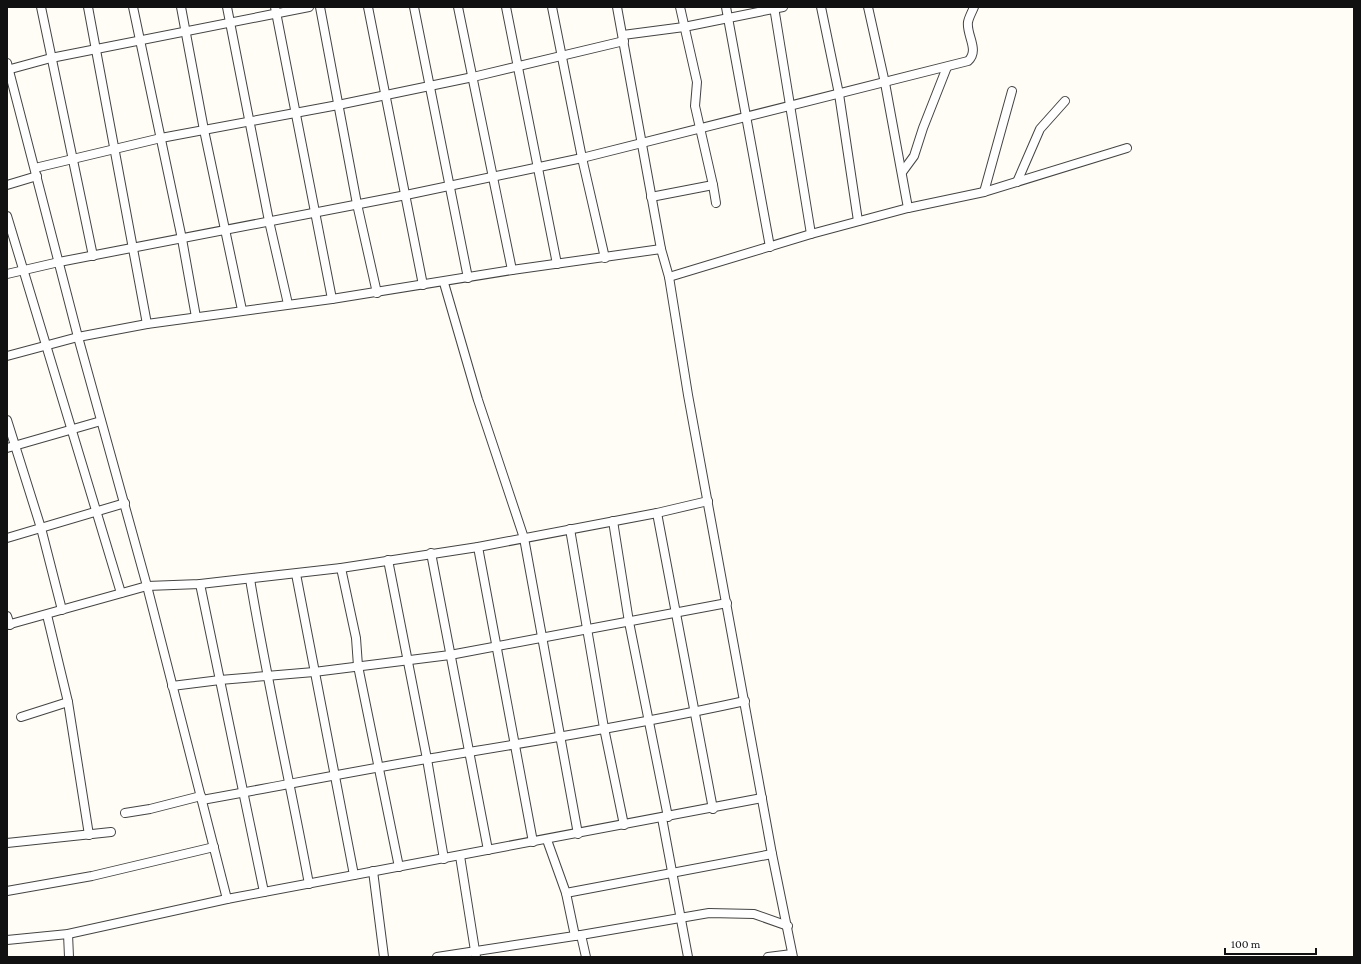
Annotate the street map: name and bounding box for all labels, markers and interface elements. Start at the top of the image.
scale bar [1225,930,1316,956]
text: 100 m [1231,937,1261,951]

